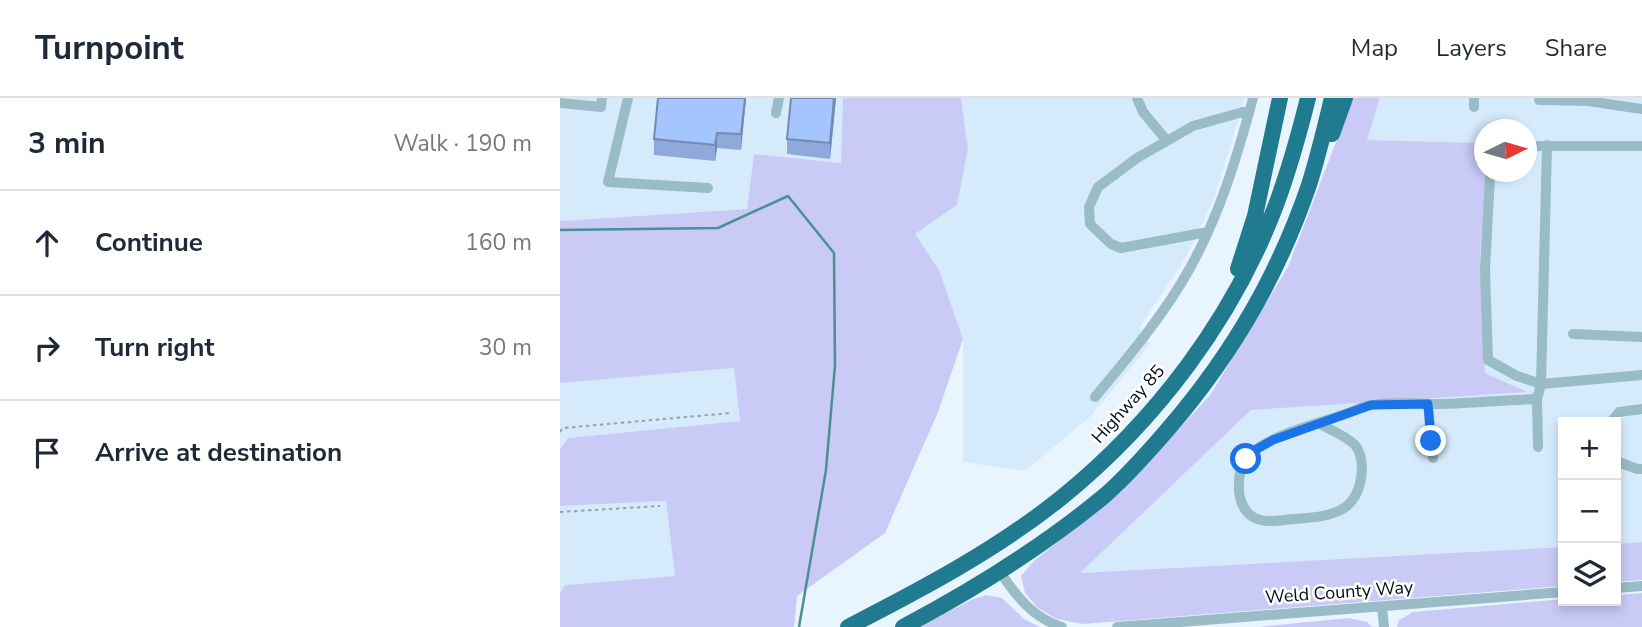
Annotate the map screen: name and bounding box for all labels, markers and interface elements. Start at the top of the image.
text: Turnpoint [35,26,184,71]
text: Map [1351,32,1398,64]
text: Layers [1436,32,1507,64]
text: Share [1545,32,1607,64]
north arrow [1474,119,1537,182]
text: 3 min [28,123,106,164]
text: Walk · 190 m [393,128,532,159]
icon: ahead [28,224,66,262]
text: Continue [95,225,203,260]
text: 160 m [465,227,532,258]
icon: right [28,329,66,367]
text: Turn right [95,330,214,365]
text: 30 m [479,332,532,363]
street label: Highway 85 [1086,359,1170,449]
map controls [1558,417,1621,606]
button: + [1558,417,1621,480]
route end [1415,425,1446,456]
icon: arrive [28,434,66,472]
text: Arrive at destination [95,435,342,470]
route start [1230,443,1261,474]
button: − [1558,480,1621,543]
button: layers [1558,543,1621,606]
street label: Weld County Way [1264,575,1415,609]

